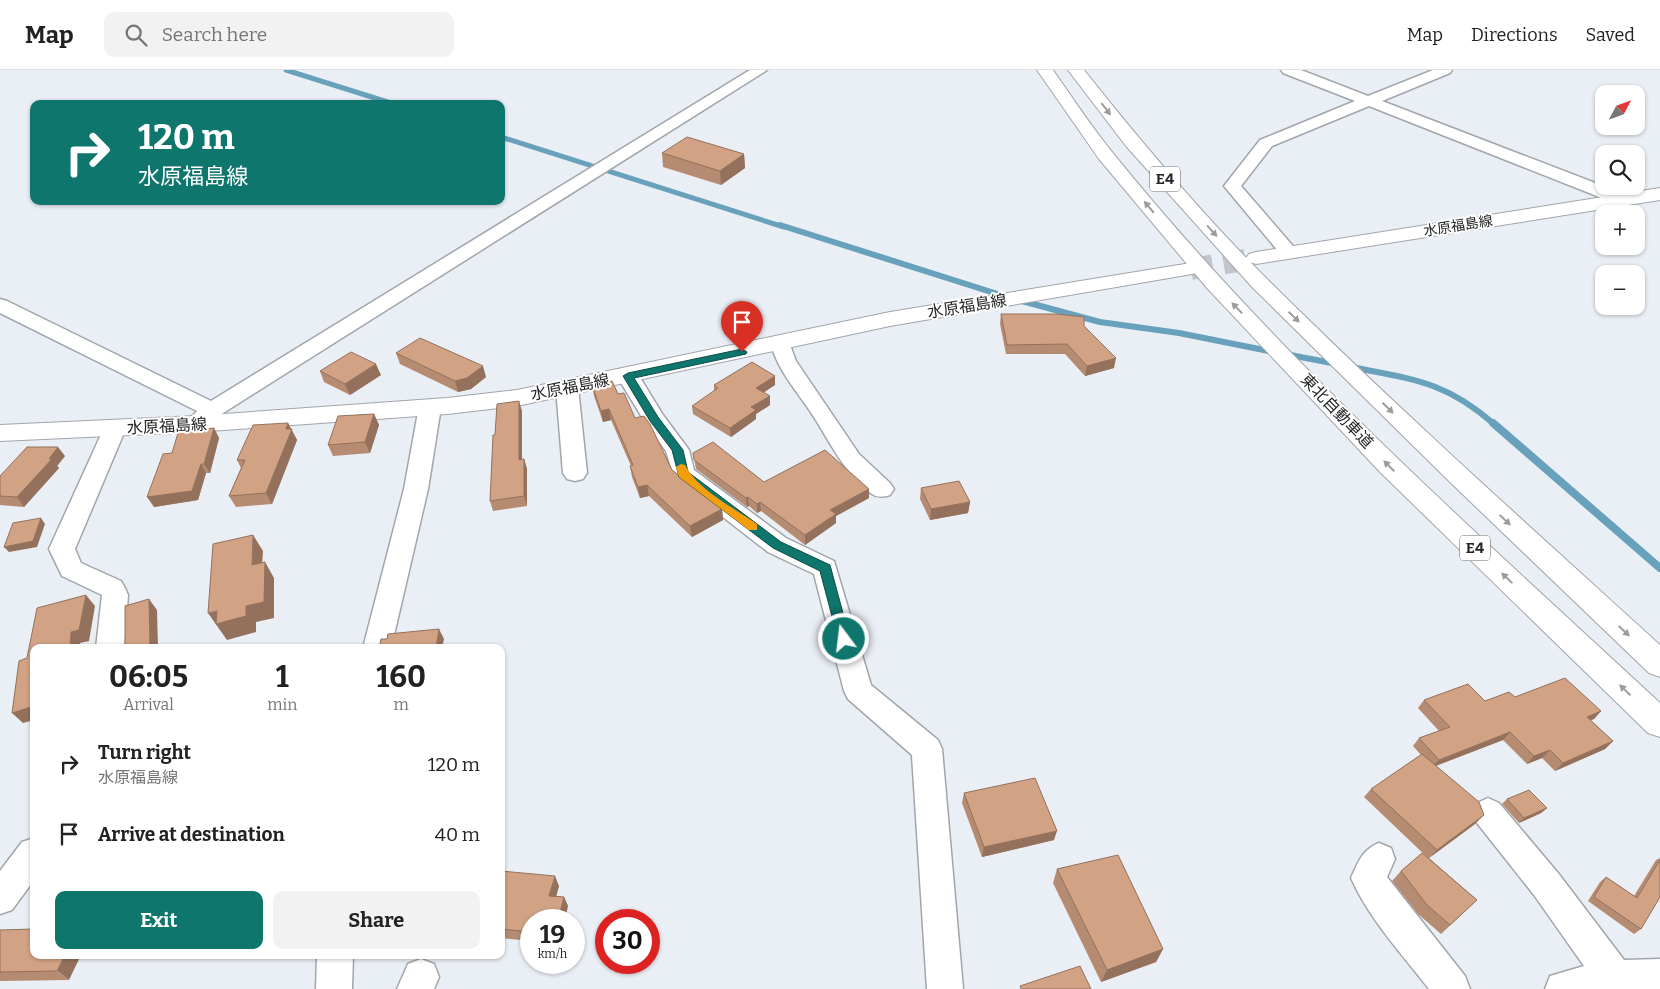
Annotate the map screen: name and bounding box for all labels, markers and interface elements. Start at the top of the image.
search box [104,12,454,57]
text: Map [25,21,74,49]
icon: search [122,21,150,49]
text: Search here [162,23,267,46]
text: Map [1407,24,1443,46]
text: Directions [1471,24,1558,46]
text: Saved [1586,24,1635,46]
north arrow [1595,85,1645,135]
map controls [1595,85,1645,315]
one-way arrow [1100,102,1111,115]
text: 120 m [138,116,235,158]
icon: right [55,120,120,185]
button: search [1595,145,1645,195]
text: 水原福島線 [138,163,248,190]
road number: E4 [1150,166,1180,192]
one-way arrow [1143,200,1154,213]
button: + [1595,205,1645,255]
street label: 水原福島線 [1422,212,1494,240]
one-way arrow [1207,225,1218,237]
button: − [1595,265,1645,315]
street label: 水原福島線 [926,290,1008,322]
pin [721,301,763,352]
one-way arrow [1231,302,1243,314]
icon: arrive [728,308,756,336]
one-way arrow [1288,311,1300,323]
street label: 水原福島線 [529,370,611,404]
street label: 東北自動車道 [1297,370,1377,452]
one-way arrow [1381,402,1393,414]
street label: 水原福島線 [127,414,207,438]
one-way arrow [1383,460,1395,472]
one-way arrow [1499,514,1511,526]
road number: E4 [1460,536,1490,560]
one-way arrow [1501,572,1513,584]
position arrow [817,612,869,664]
one-way arrow [1618,625,1630,637]
text: 06:05 [109,659,188,695]
text: 1 [276,659,289,695]
text: 160 [376,659,426,695]
one-way arrow [1619,684,1631,696]
text: Arrival [123,695,174,714]
text: min [267,695,297,714]
text: m [394,695,409,714]
text: Turn right [98,741,191,764]
icon: right [55,750,83,778]
text: 120 m [428,753,480,776]
text: 水原福島線 [98,768,178,787]
icon: arrive [55,820,83,848]
text: Arrive at destination [98,823,285,846]
text: 40 m [435,823,480,846]
button: Exit [55,891,263,949]
button: Share [273,891,480,949]
speed limit sign: 30 [595,909,660,974]
text: 19 [540,920,565,950]
text: km/h [538,947,567,961]

